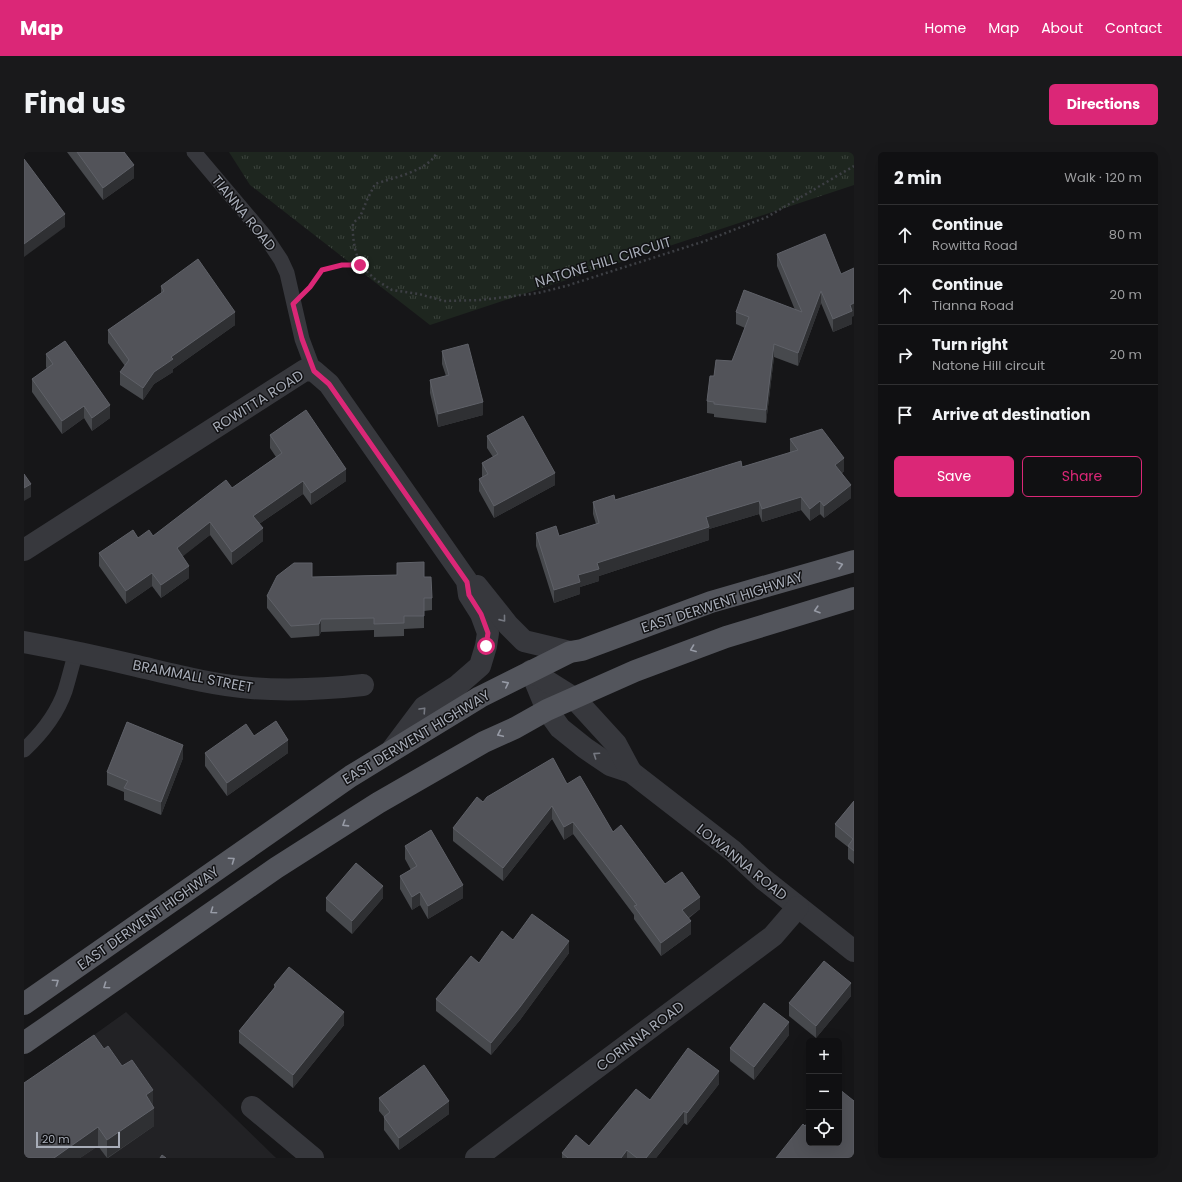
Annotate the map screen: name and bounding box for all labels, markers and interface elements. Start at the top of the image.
text: Map [20,15,63,42]
text: Home [924,18,966,38]
text: Map [988,18,1019,38]
text: About [1041,18,1083,38]
text: Contact [1105,18,1162,38]
text: Find us [24,84,126,123]
button: Directions [1049,84,1158,125]
text: 2 min [894,166,942,190]
text: Walk · 120 m [1064,168,1142,187]
street label: TIANNA ROAD [207,171,281,255]
text: Continue [932,214,1003,235]
icon: ahead [894,224,916,246]
text: 80 m [1109,225,1142,244]
street label: NATONE HILL CIRCUIT [532,232,674,292]
text: Rowitta Road [932,236,1018,255]
route end [351,256,369,274]
text: Continue [932,274,1003,295]
icon: ahead [894,284,916,306]
text: 20 m [1109,285,1142,304]
text: Tianna Road [932,296,1014,315]
text: Turn right [932,334,1008,355]
icon: right [894,344,916,366]
text: 20 m [1109,345,1142,364]
text: Natone Hill circuit [932,356,1045,375]
street label: ROWITTA ROAD [209,365,307,437]
icon: arrive [894,404,916,426]
text: Arrive at destination [932,404,1090,425]
button: Save [894,456,1014,497]
button: Share [1022,456,1142,497]
one-way arrow [836,561,843,570]
street label: EAST DERWENT HIGHWAY [639,566,805,638]
one-way arrow [813,605,820,614]
one-way arrow [499,614,506,621]
route start [477,637,495,655]
one-way arrow [690,645,697,653]
street label: BRAMMALL STREET [131,655,255,698]
one-way arrow [502,681,509,689]
street label: EAST DERWENT HIGHWAY [339,685,493,789]
one-way arrow [418,707,425,714]
one-way arrow [497,730,504,738]
one-way arrow [593,752,600,760]
street label: LOWANNA ROAD [692,819,792,905]
one-way arrow [342,820,349,827]
one-way arrow [228,857,235,865]
street label: EAST DERWENT HIGHWAY [73,861,223,975]
one-way arrow [211,906,218,913]
one-way arrow [52,979,59,987]
one-way arrow [104,981,111,988]
street label: CORINNA ROAD [592,996,688,1076]
map controls [806,1038,842,1146]
button: + [806,1038,842,1074]
button: − [806,1074,842,1110]
button: locate [806,1110,842,1146]
scale bar [36,1130,120,1149]
text: 20 m [42,1131,70,1147]

